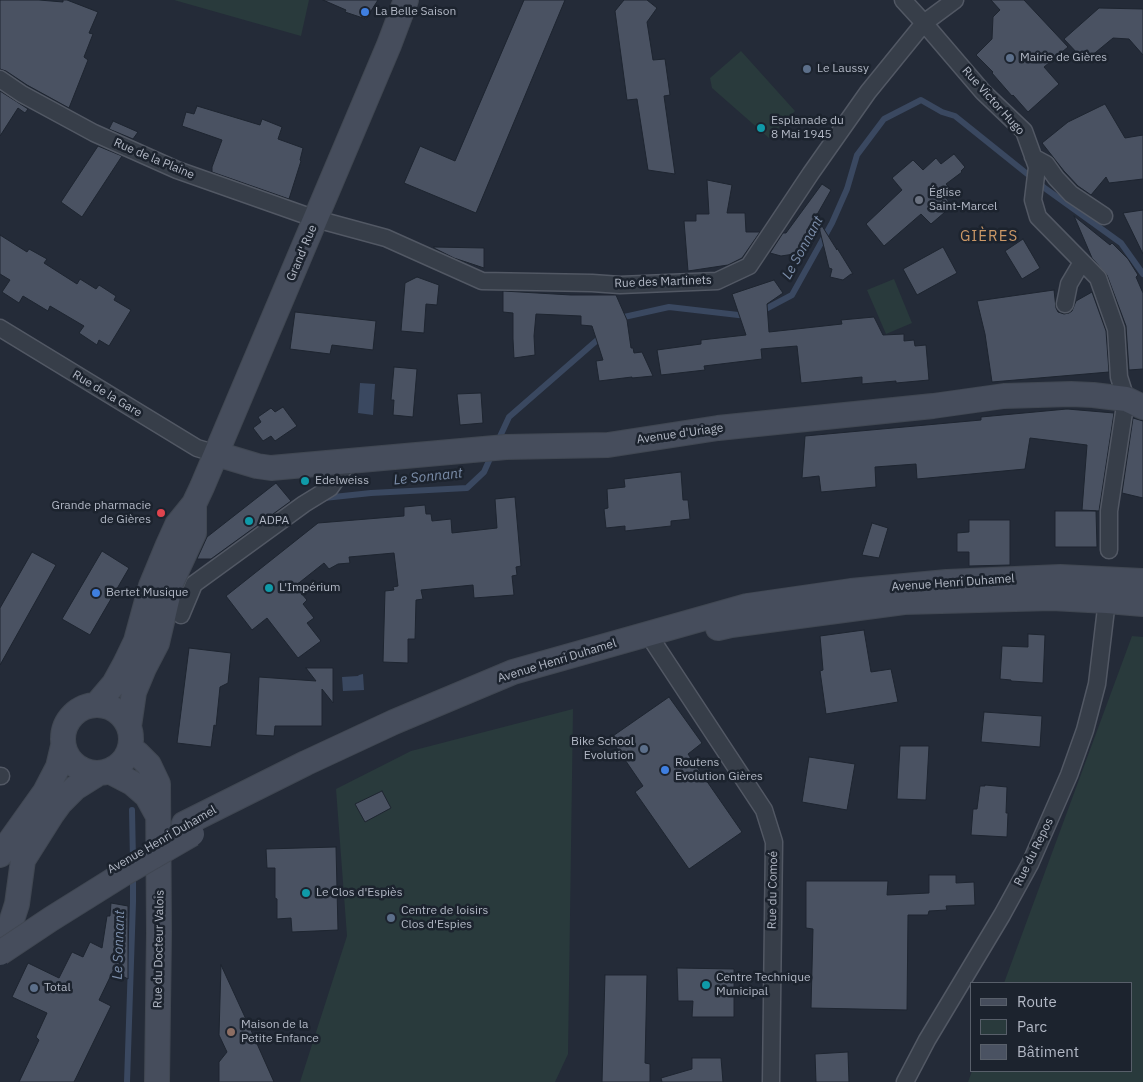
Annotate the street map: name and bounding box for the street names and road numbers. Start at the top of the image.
street label: Rue Victor Hugo [959,64,1027,138]
street label: Rue de la Plaine [112,136,196,182]
street label: Grand' Rue [284,223,320,283]
street label: Rue des Martinets [614,273,712,291]
street label: Rue de la Gare [70,368,144,420]
street label: Avenue d'Uriage [636,421,724,447]
street label: Avenue Henri Duhamel [891,572,1015,594]
street label: Avenue Henri Duhamel [496,636,618,686]
street label: Avenue Henri Duhamel [105,803,219,877]
street label: Rue du Repos [1011,816,1057,888]
street label: Rue du Comoé [765,851,781,929]
street label: Rue du Docteur Valois [151,890,167,1008]

